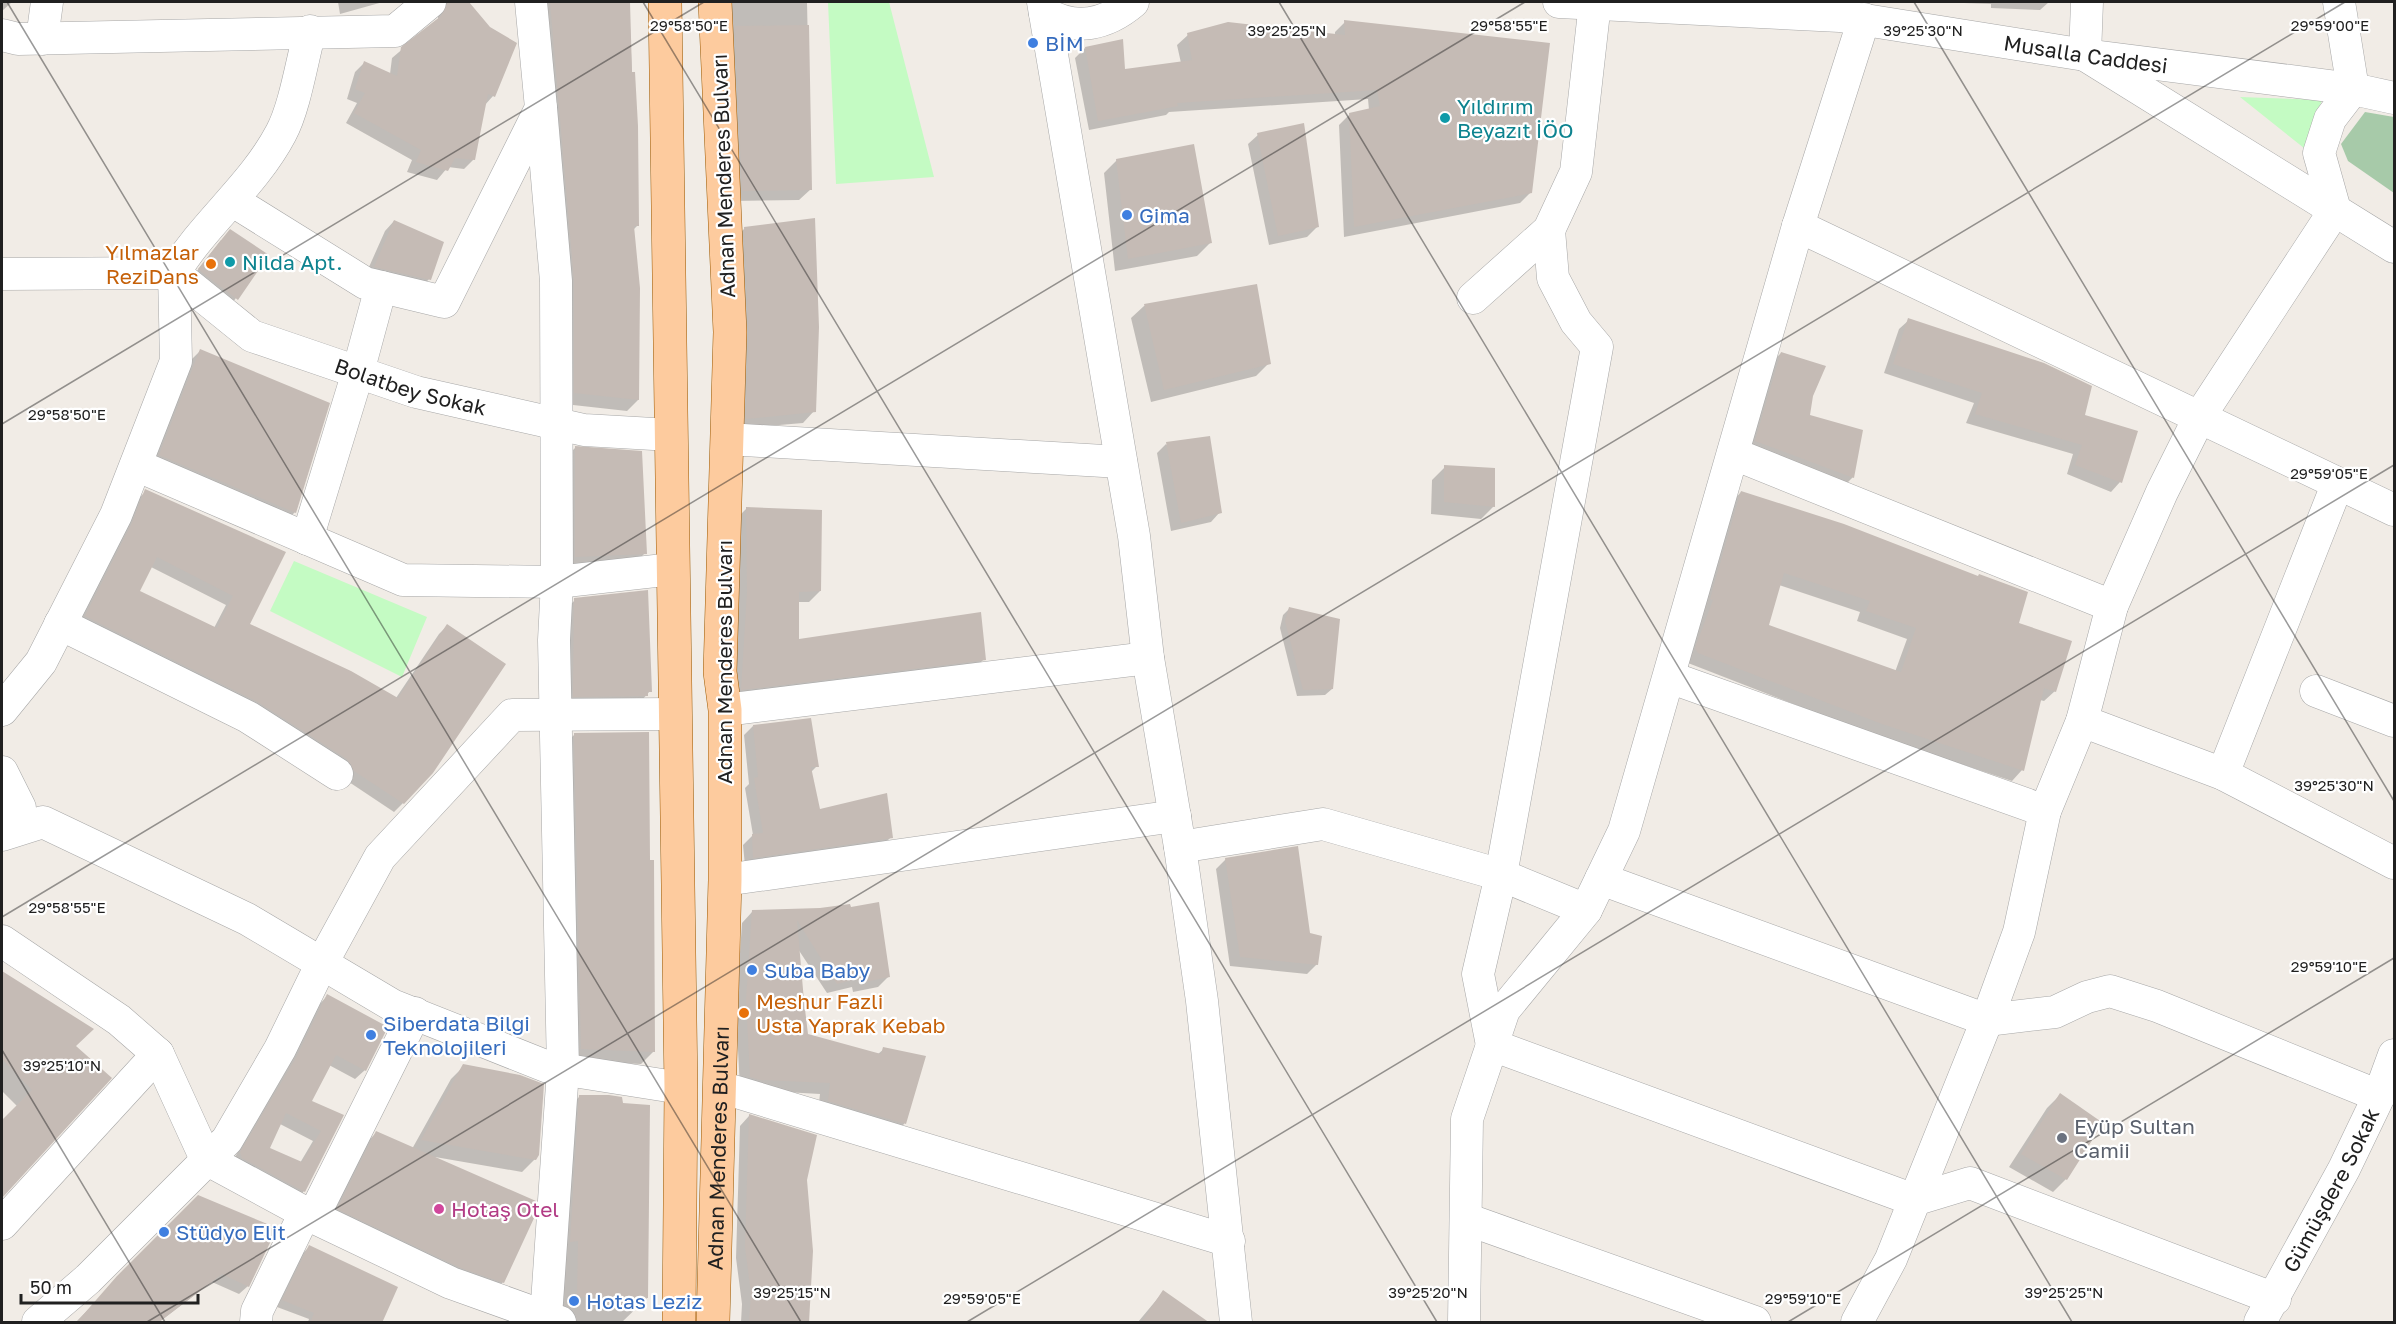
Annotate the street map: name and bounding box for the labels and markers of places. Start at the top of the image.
place label: BİM [1045,30,1084,56]
marker: BİM [1026,36,1040,50]
place label: Yıldırım Beyazıt İÖO [1457,93,1574,143]
marker: Yıldırım Beyazıt İÖO [1438,111,1452,125]
place label: Gima [1139,202,1190,228]
marker: Gima [1120,208,1134,222]
place label: Yılmazlar ReziDans [105,239,199,289]
place label: Nilda Apt. [242,249,342,275]
marker: Nilda Apt. [223,255,237,269]
marker: Yılmazlar ReziDans [204,257,218,271]
place label: Suba Baby [764,957,871,983]
marker: Suba Baby [745,963,759,977]
place label: Meshur Fazli Usta Yaprak Kebab [756,988,945,1038]
marker: Meshur Fazli Usta Yaprak Kebab [737,1006,751,1020]
place label: Siberdata Bilgi Teknolojileri [383,1010,530,1060]
marker: Siberdata Bilgi Teknolojileri [364,1028,378,1042]
place label: Eyüp Sultan Camii [2074,1113,2195,1163]
marker: Eyüp Sultan Camii [2055,1131,2069,1145]
place label: Hotaş Otel [451,1196,559,1222]
marker: Hotaş Otel [432,1202,446,1216]
place label: Stüdyo Elit [176,1219,286,1245]
marker: Stüdyo Elit [157,1225,171,1239]
place label: Hotas Leziz [586,1288,702,1314]
marker: Hotas Leziz [567,1294,581,1308]

